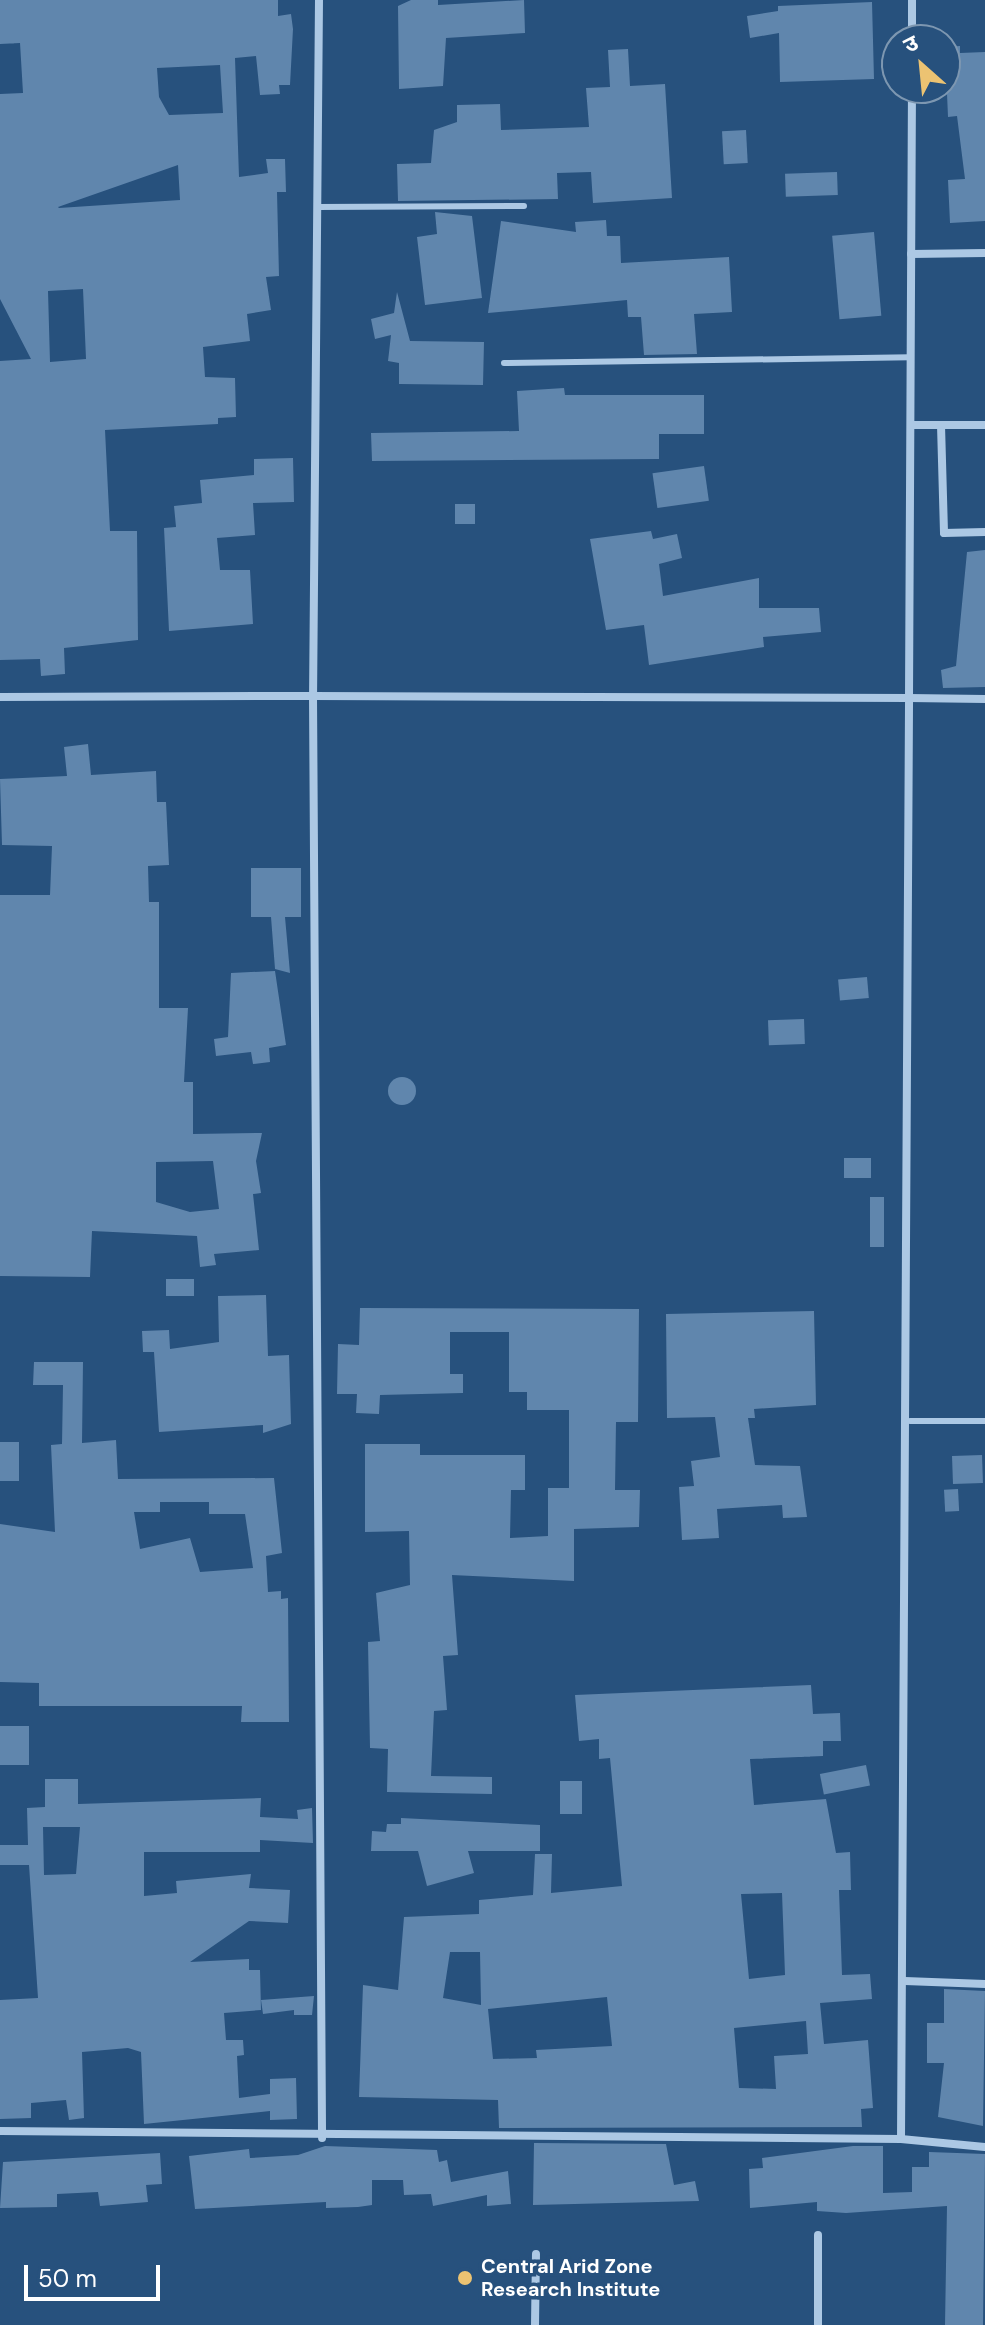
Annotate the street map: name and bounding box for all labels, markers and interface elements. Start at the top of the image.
north arrow [881,24,961,104]
text: उ [898,28,923,60]
scale bar [28,2249,164,2299]
place label: Central Arid Zone Research Institute [481,2254,660,2301]
text: 50 m [38,2263,97,2294]
marker: Central Arid Zone Research Institute [456,2269,474,2287]

